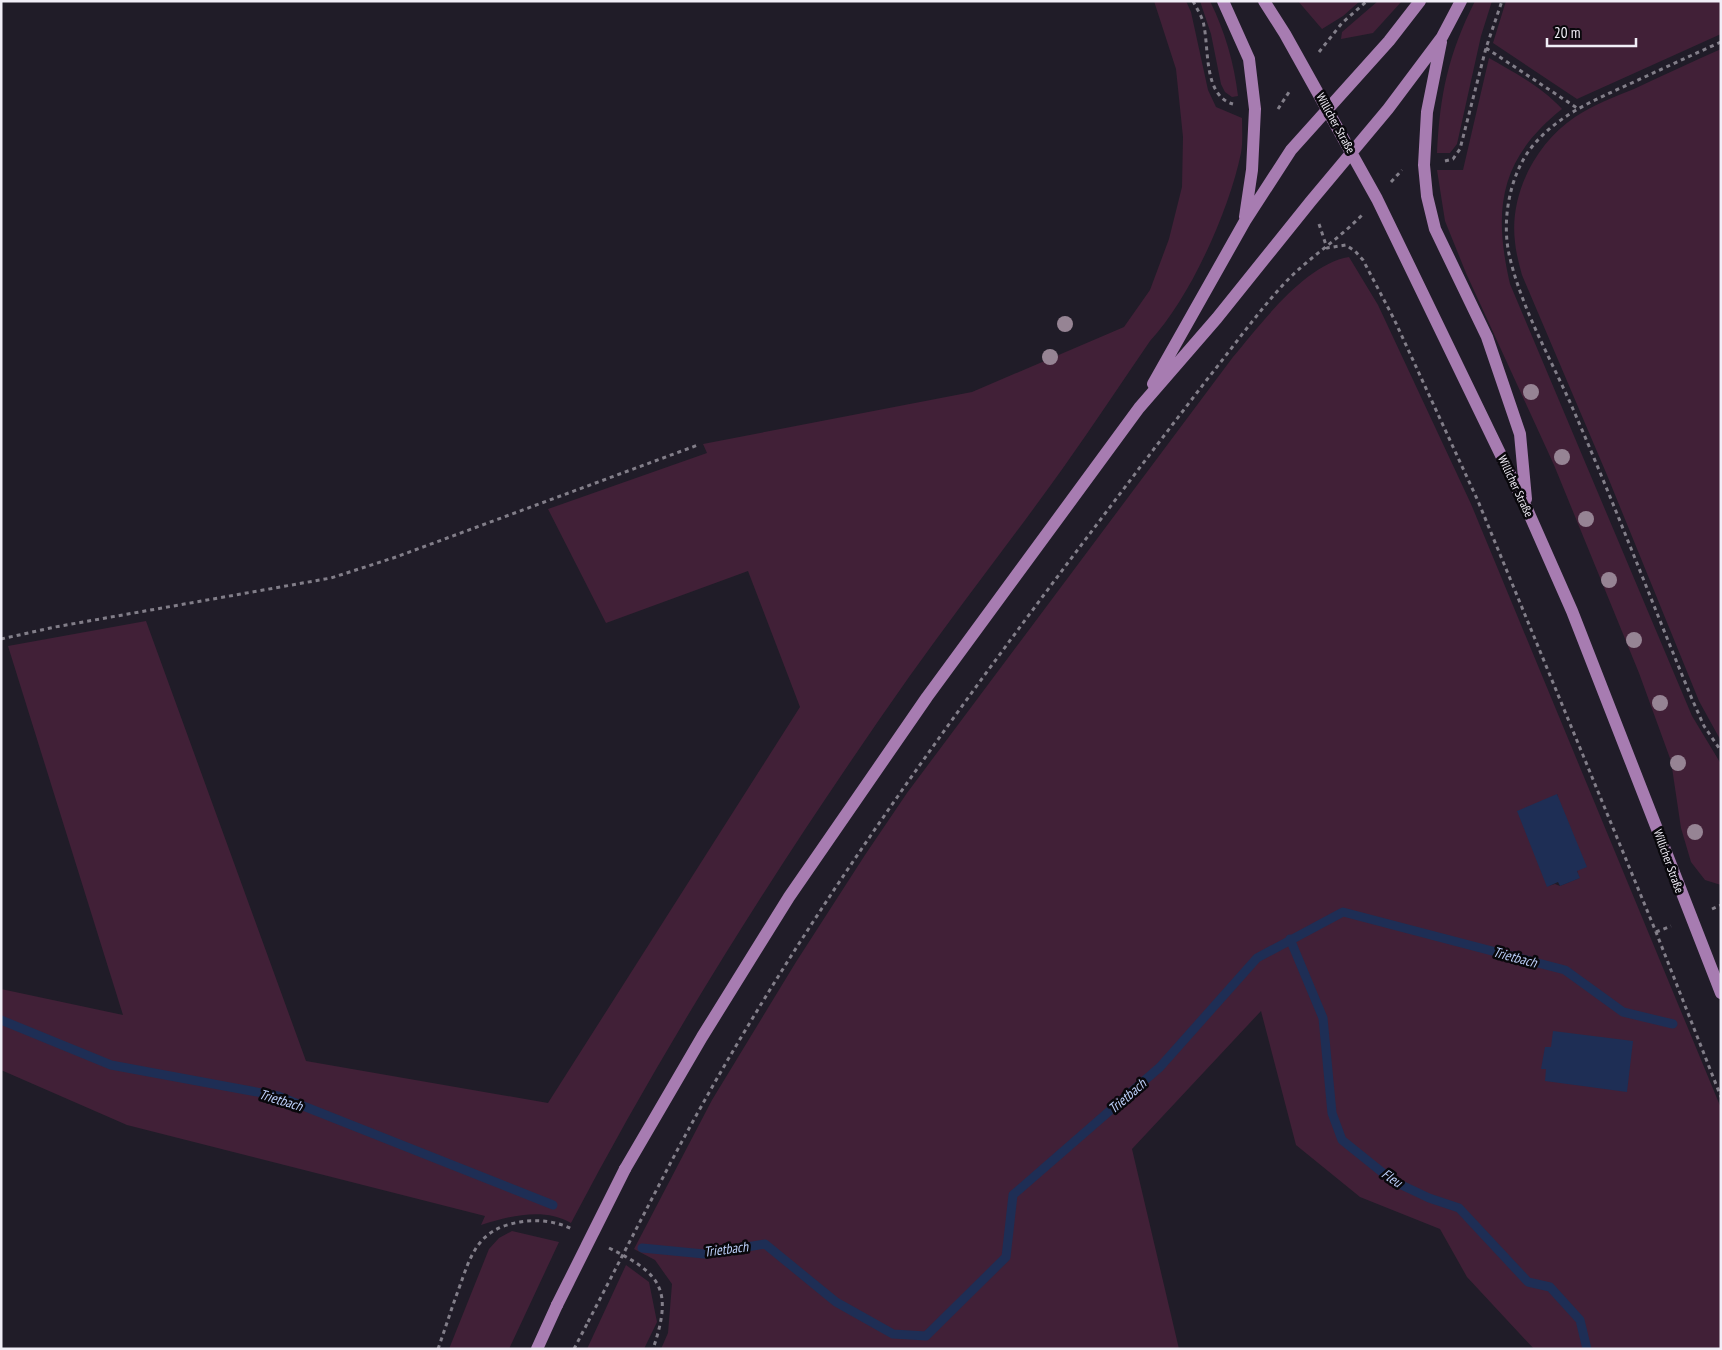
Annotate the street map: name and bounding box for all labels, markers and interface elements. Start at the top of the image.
scale bar [1547,15,1636,47]
text: 20 m [1554,23,1580,42]
street label: Willicher Straße [1313,90,1359,156]
street label: Willicher Straße [1495,453,1537,519]
street label: Willicher Straße [1651,827,1687,895]
water label: Trietbach [1491,943,1540,972]
water label: Trietbach [1104,1074,1150,1117]
water label: Trietbach [257,1085,306,1115]
water label: Fleu [1378,1165,1406,1192]
water label: Trietbach [703,1237,750,1261]

